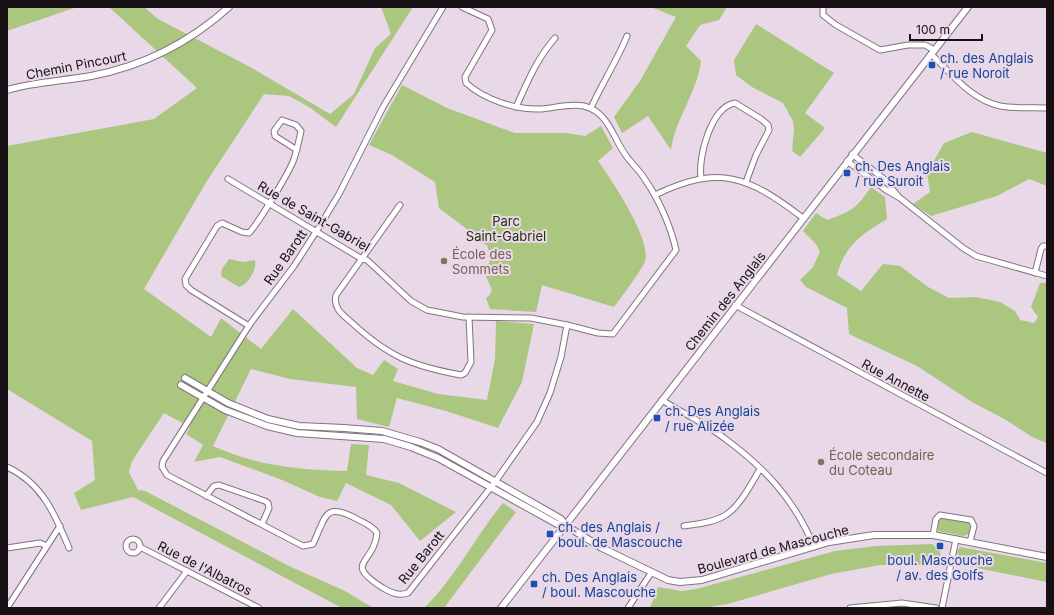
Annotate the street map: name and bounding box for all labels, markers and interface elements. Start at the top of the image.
scale bar [910,16,982,42]
text: 100 m [916,22,950,37]
street label: Chemin Pincourt [24,47,128,83]
place label: ch. des Anglais / rue Noroit [940,50,1034,81]
marker: ch. des Anglais / rue Noroit [927,60,937,70]
place label: ch. Des Anglais / rue Suroit [855,158,950,189]
marker: ch. Des Anglais / rue Suroit [842,168,852,178]
street label: Rue de Saint-Gabriel [255,177,373,255]
park label: Parc Saint-Gabriel [466,213,546,244]
street label: Rue Barott [260,226,310,288]
place label: École des Sommets [452,246,512,277]
street label: Chemin des Anglais [681,248,769,354]
marker: École des Sommets [439,256,449,266]
street label: Rue Annette [859,355,933,405]
place label: ch. Des Anglais / rue Alizée [665,403,760,434]
marker: ch. Des Anglais / rue Alizée [652,413,662,423]
place label: École secondaire du Coteau [829,447,934,478]
marker: École secondaire du Coteau [816,457,826,467]
place label: ch. des Anglais / boul. de Mascouche [558,519,683,550]
street label: Boulevard de Mascouche [696,521,850,577]
street label: Rue Barott [395,527,447,587]
marker: ch. des Anglais / boul. de Mascouche [545,529,555,539]
street label: Rue de l'Albatros [155,537,255,599]
marker: boul. Mascouche / av. des Golfs [935,541,945,551]
place label: boul. Mascouche / av. des Golfs [887,552,993,583]
place label: ch. Des Anglais / boul. Mascouche [542,569,656,600]
marker: ch. Des Anglais / boul. Mascouche [529,579,539,589]

